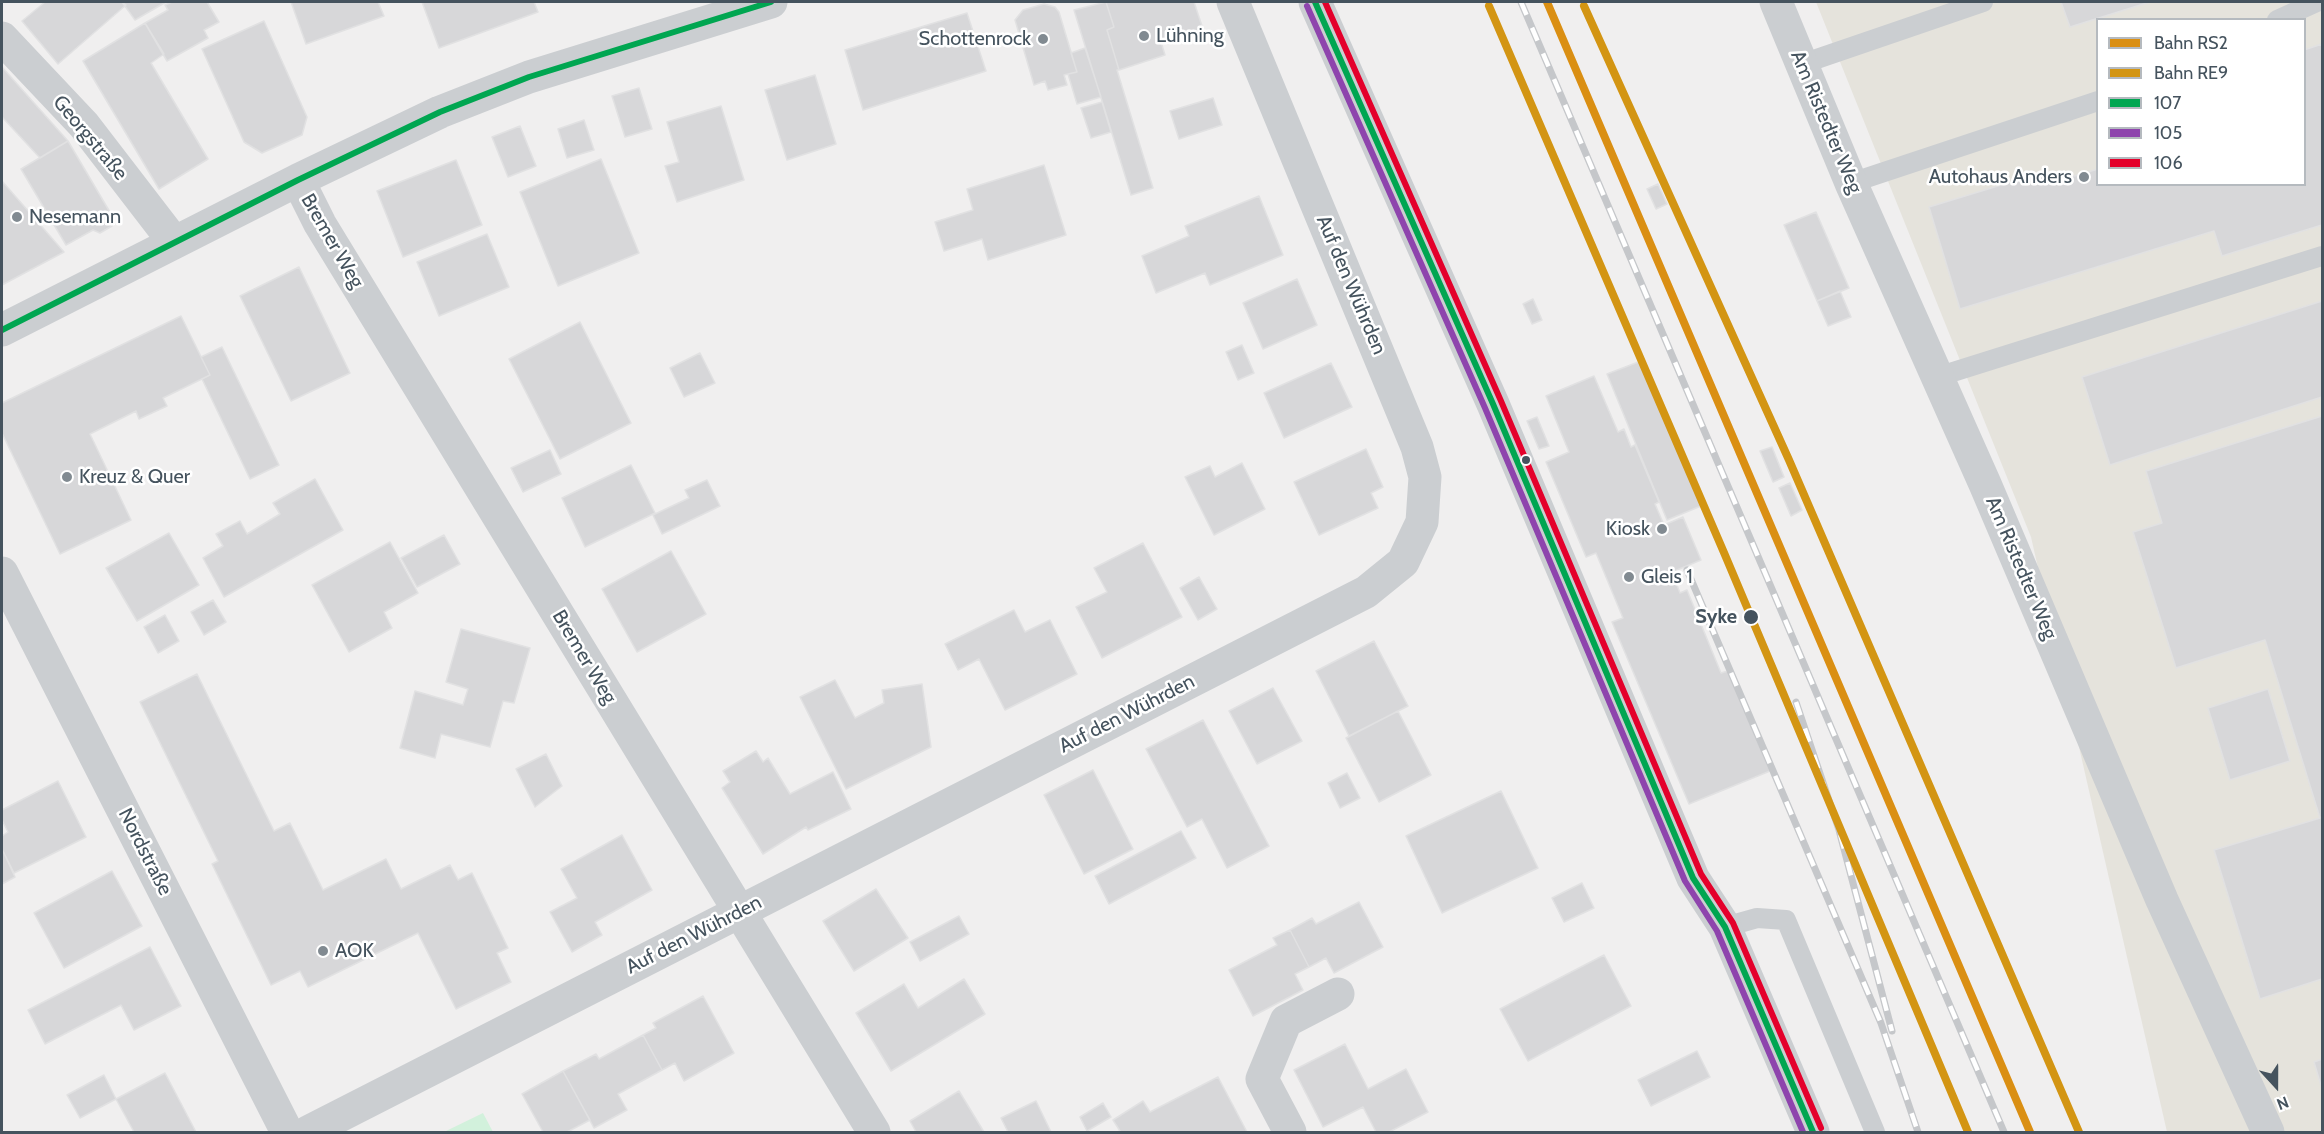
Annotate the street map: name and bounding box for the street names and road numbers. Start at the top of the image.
street label: Am Ristedter Weg [1785,47,1867,197]
street label: Georgstraße [48,91,132,185]
street label: Bremer Weg [295,190,369,292]
street label: Auf den Wührden [1311,212,1391,358]
street label: Am Ristedter Weg [1980,493,2062,643]
street label: Bremer Weg [547,606,621,708]
street label: Auf den Wührden [1055,669,1199,759]
street label: Nordstraße [113,804,177,900]
street label: Auf den Wührden [622,890,766,980]

